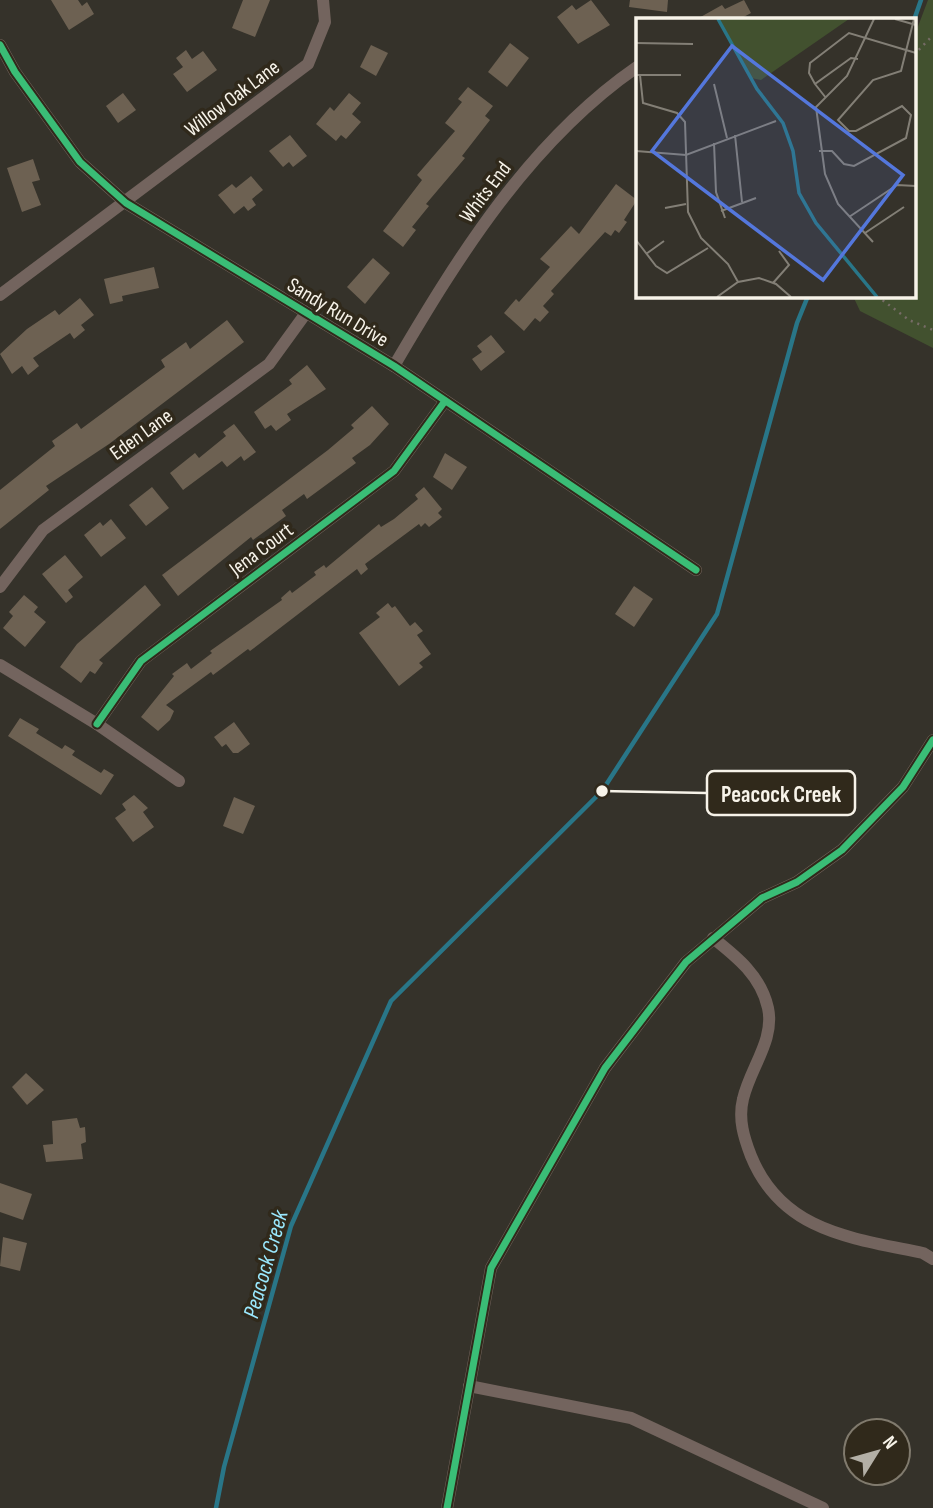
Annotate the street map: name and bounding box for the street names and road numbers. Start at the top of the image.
street label: Willow Oak Lane [180,55,285,142]
street label: Whits End [454,157,516,228]
street label: Sandy Run Drive [283,272,393,352]
street label: Eden Lane [105,403,178,465]
street label: Jena Court [224,517,298,582]

